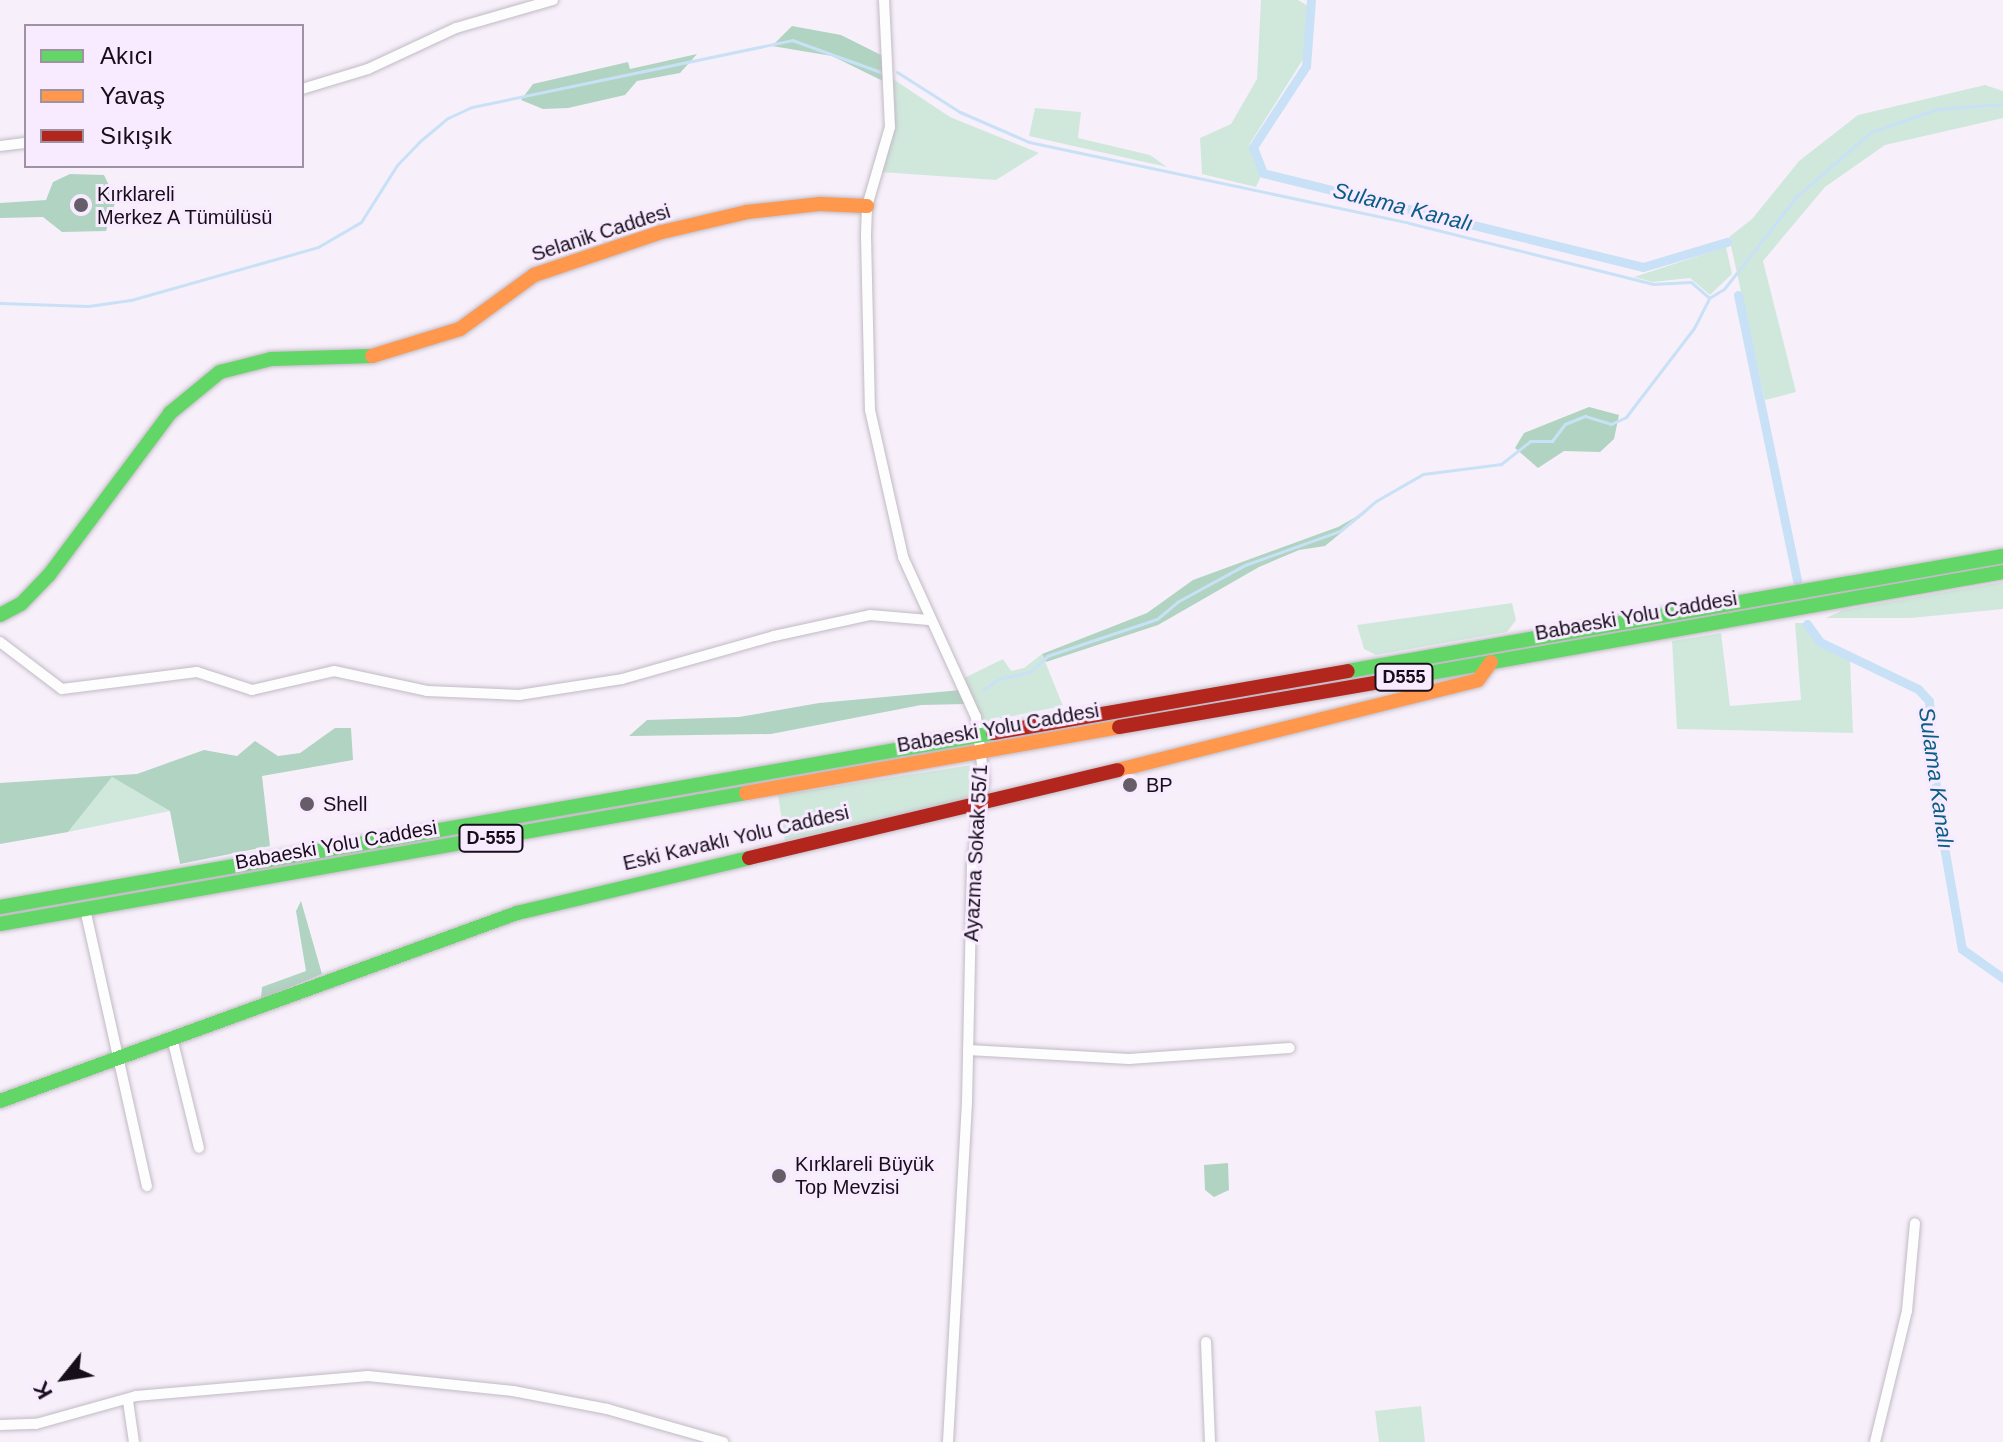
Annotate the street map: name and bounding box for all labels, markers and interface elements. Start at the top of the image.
legend [24,24,304,168]
text: Akıcı [100,42,153,69]
text: Yavaş [100,82,165,109]
text: Sıkışık [100,122,172,149]
water label: Sulama Kanalı [1330,177,1476,237]
place label: Kırklareli Merkez A Tümülüsü [97,182,275,229]
marker: Kırklareli Merkez A Tümülüsü [72,196,90,214]
street label: Selanik Caddesi [529,199,673,267]
street label: Babaeski Yolu Caddesi [1533,586,1739,646]
road number: D555 [1374,663,1434,691]
street label: Babaeski Yolu Caddesi [895,698,1101,758]
water label: Sulama Kanalı [1913,705,1959,851]
street label: Ayazma Sokak 55/1 [959,764,993,942]
place label: BP [1146,773,1173,797]
marker: BP [1121,776,1139,794]
place label: Shell [323,792,367,816]
marker: Shell [298,795,316,813]
street label: Eski Kavaklı Yolu Caddesi [620,800,852,876]
street label: Babaeski Yolu Caddesi [233,815,439,875]
road number: D-555 [457,824,525,852]
place label: Kırklareli Büyük Top Mevzisi [795,1152,934,1199]
marker: Kırklareli Büyük Top Mevzisi [770,1167,788,1185]
north arrow [24,1338,104,1418]
text: K [28,1377,58,1403]

